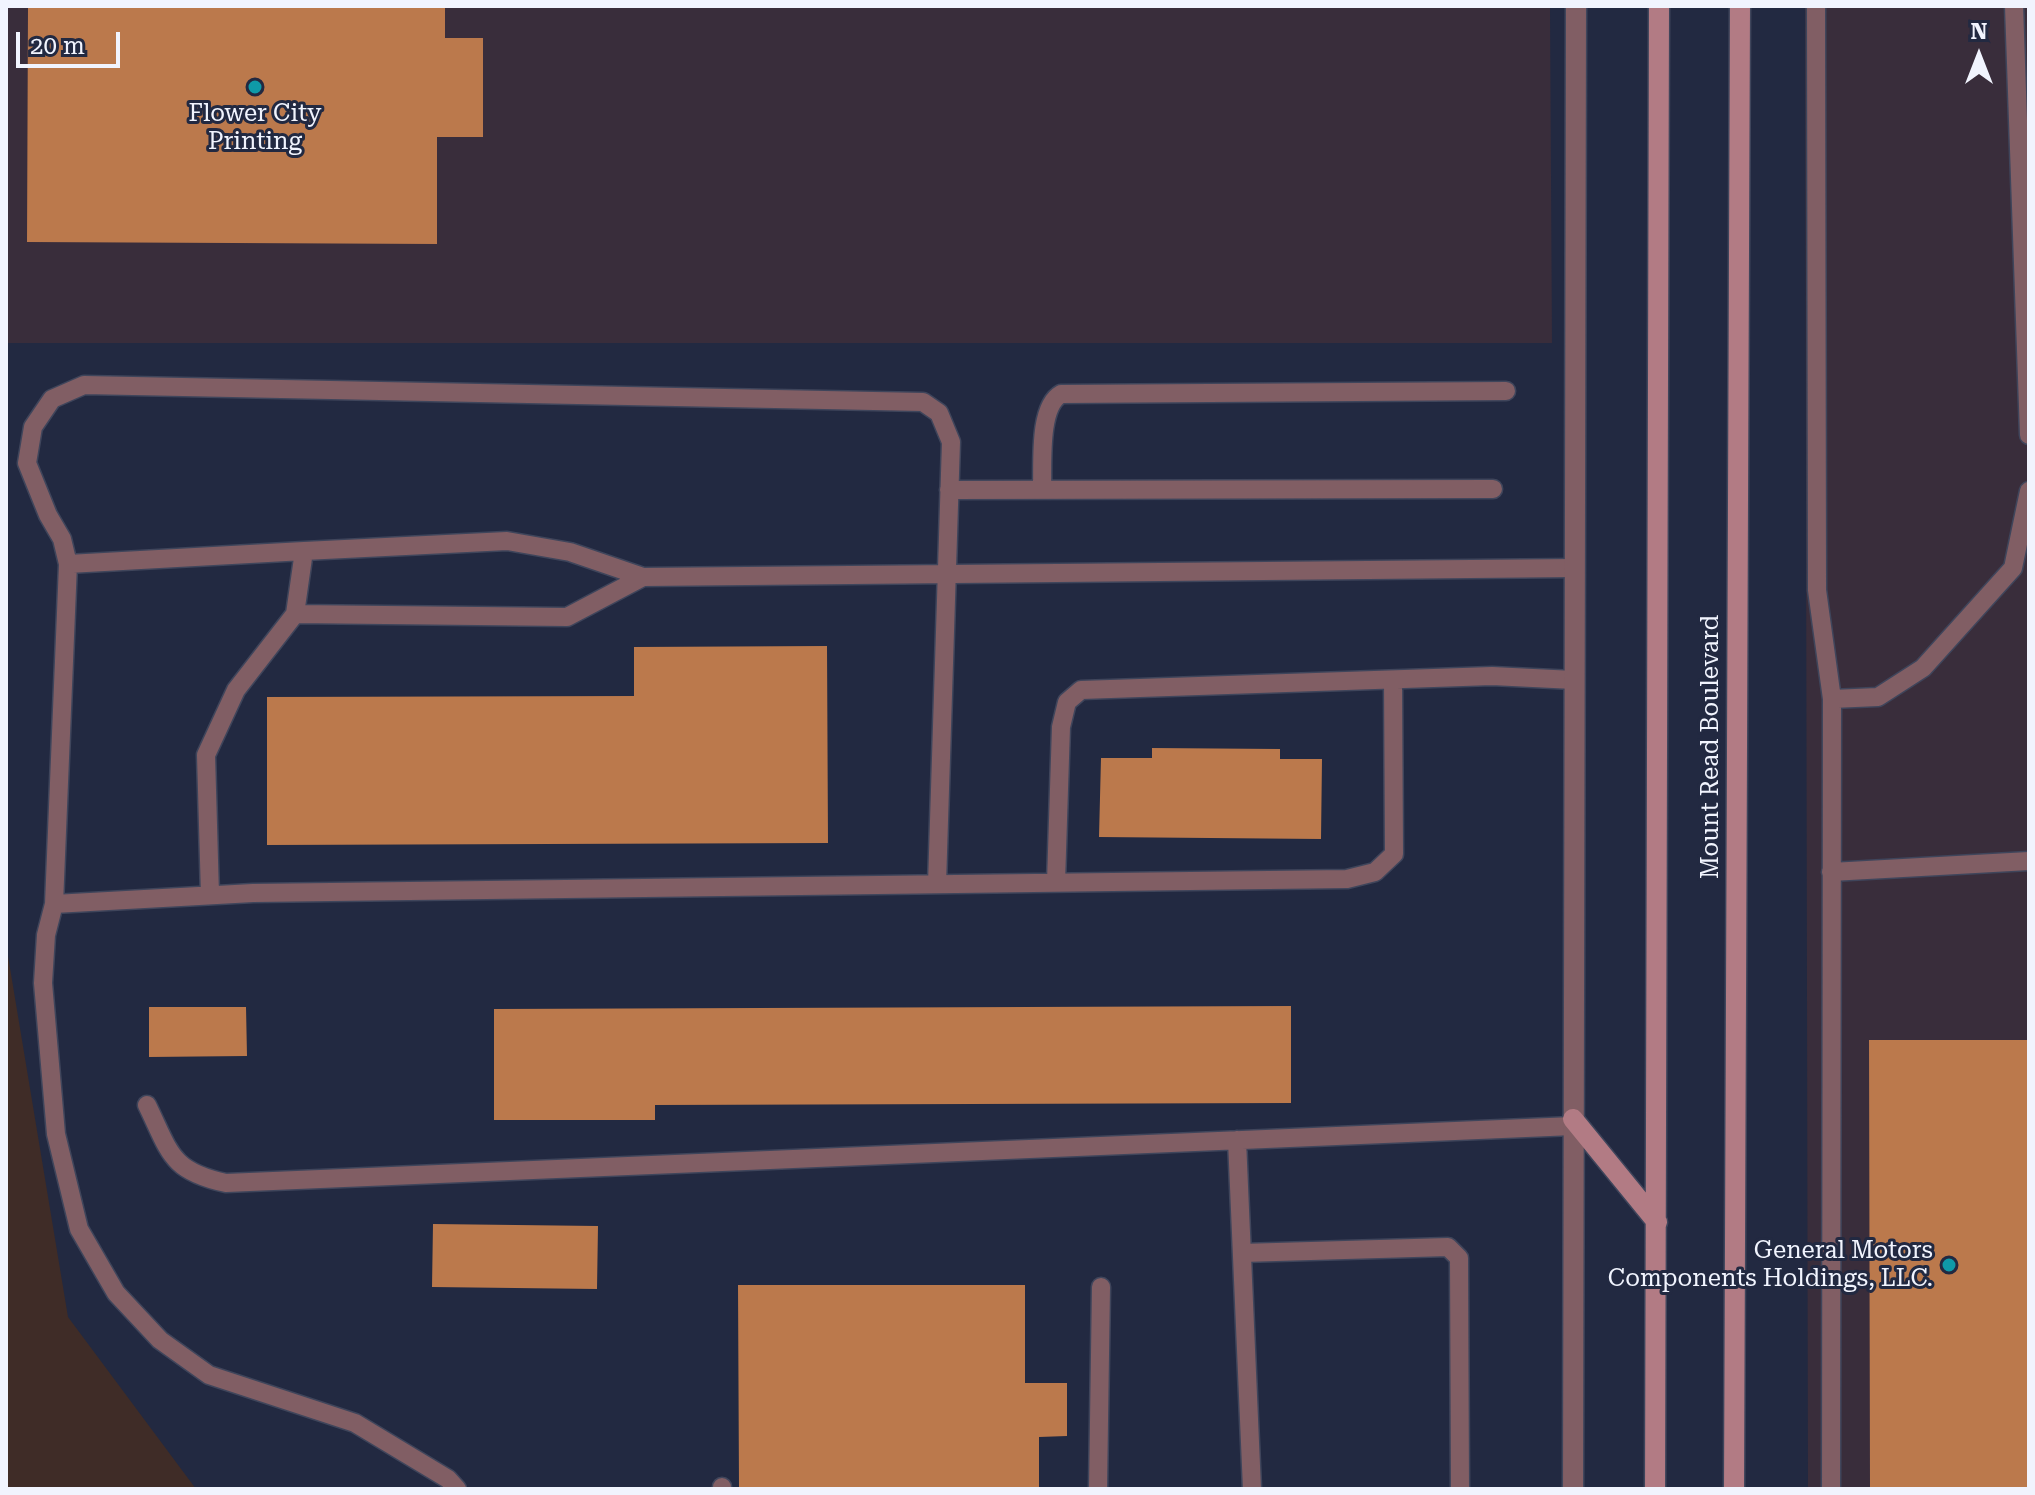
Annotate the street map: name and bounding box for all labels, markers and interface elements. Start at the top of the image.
scale bar [20,16,124,66]
north arrow [1939,16,2019,96]
text: N [1971,19,1987,44]
text: 20 m [30,32,85,60]
marker: Flower City Printing [246,78,264,96]
place label: Flower City Printing [188,100,322,156]
street label: Mount Read Boulevard [1697,615,1725,879]
place label: General Motors Components Holdings, LLC. [1608,1237,1933,1293]
marker: General Motors Components Holdings, LLC. [1940,1256,1958,1274]

